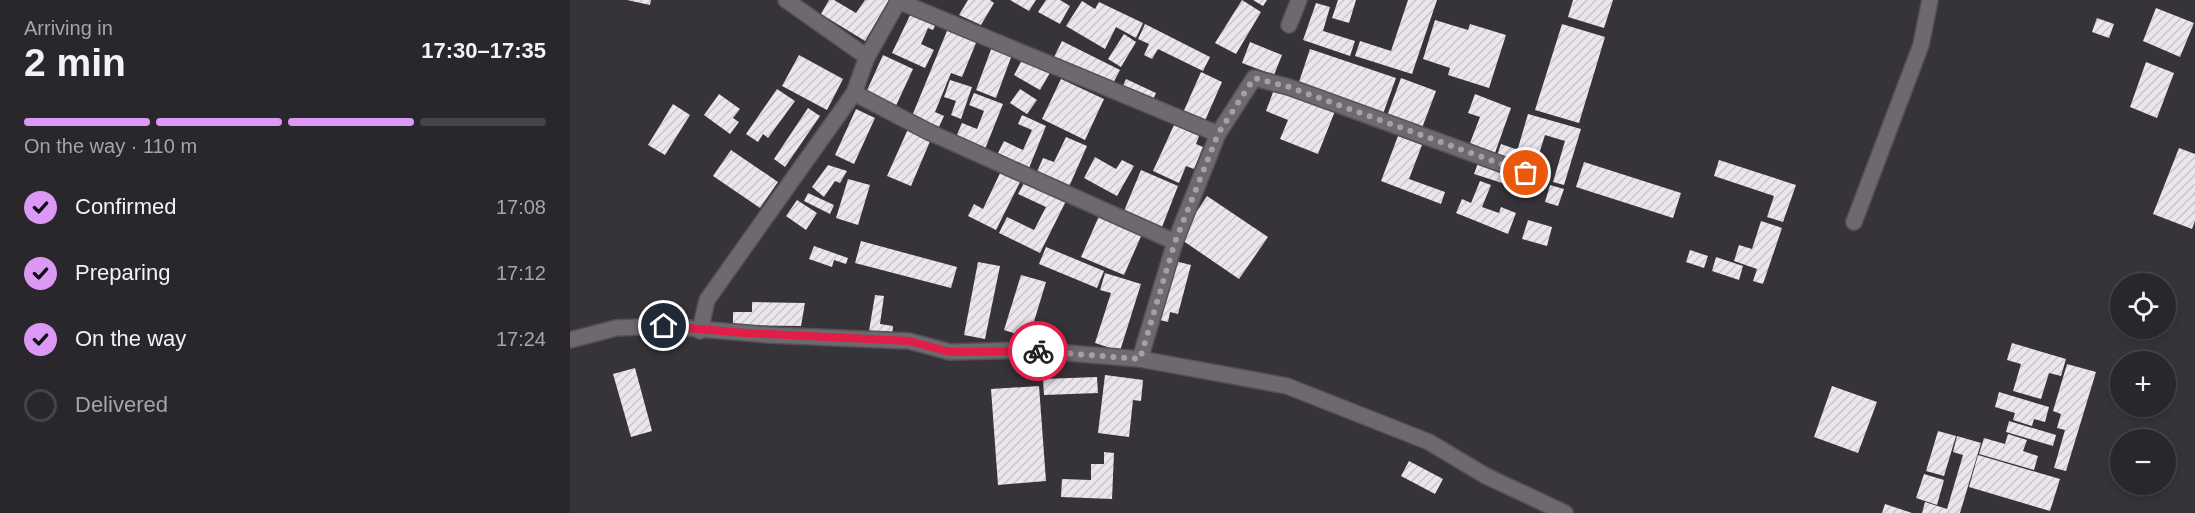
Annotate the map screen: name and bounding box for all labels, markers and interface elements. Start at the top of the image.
text: Arriving in [24,17,113,39]
text: 17:30–17:35 [421,38,546,63]
text: 2 min [24,41,126,84]
text: On the way · 110 m [24,135,197,157]
pin [1500,147,1551,198]
icon: bag [1509,156,1542,189]
icon: check [24,191,57,224]
text: Confirmed [75,194,176,219]
text: 17:08 [496,196,546,218]
icon: check [24,257,57,290]
text: Preparing [75,260,170,285]
text: 17:12 [496,262,546,284]
map controls [2110,273,2176,495]
button: locate [2110,273,2176,339]
pin [638,300,689,351]
icon: home [647,309,680,342]
courier [1008,321,1068,381]
icon: check [24,323,57,356]
text: On the way [75,326,186,351]
text: 17:24 [496,328,546,350]
icon: bike [1022,335,1055,368]
button: + [2110,351,2176,417]
text: Delivered [75,392,168,417]
button: − [2110,429,2176,495]

